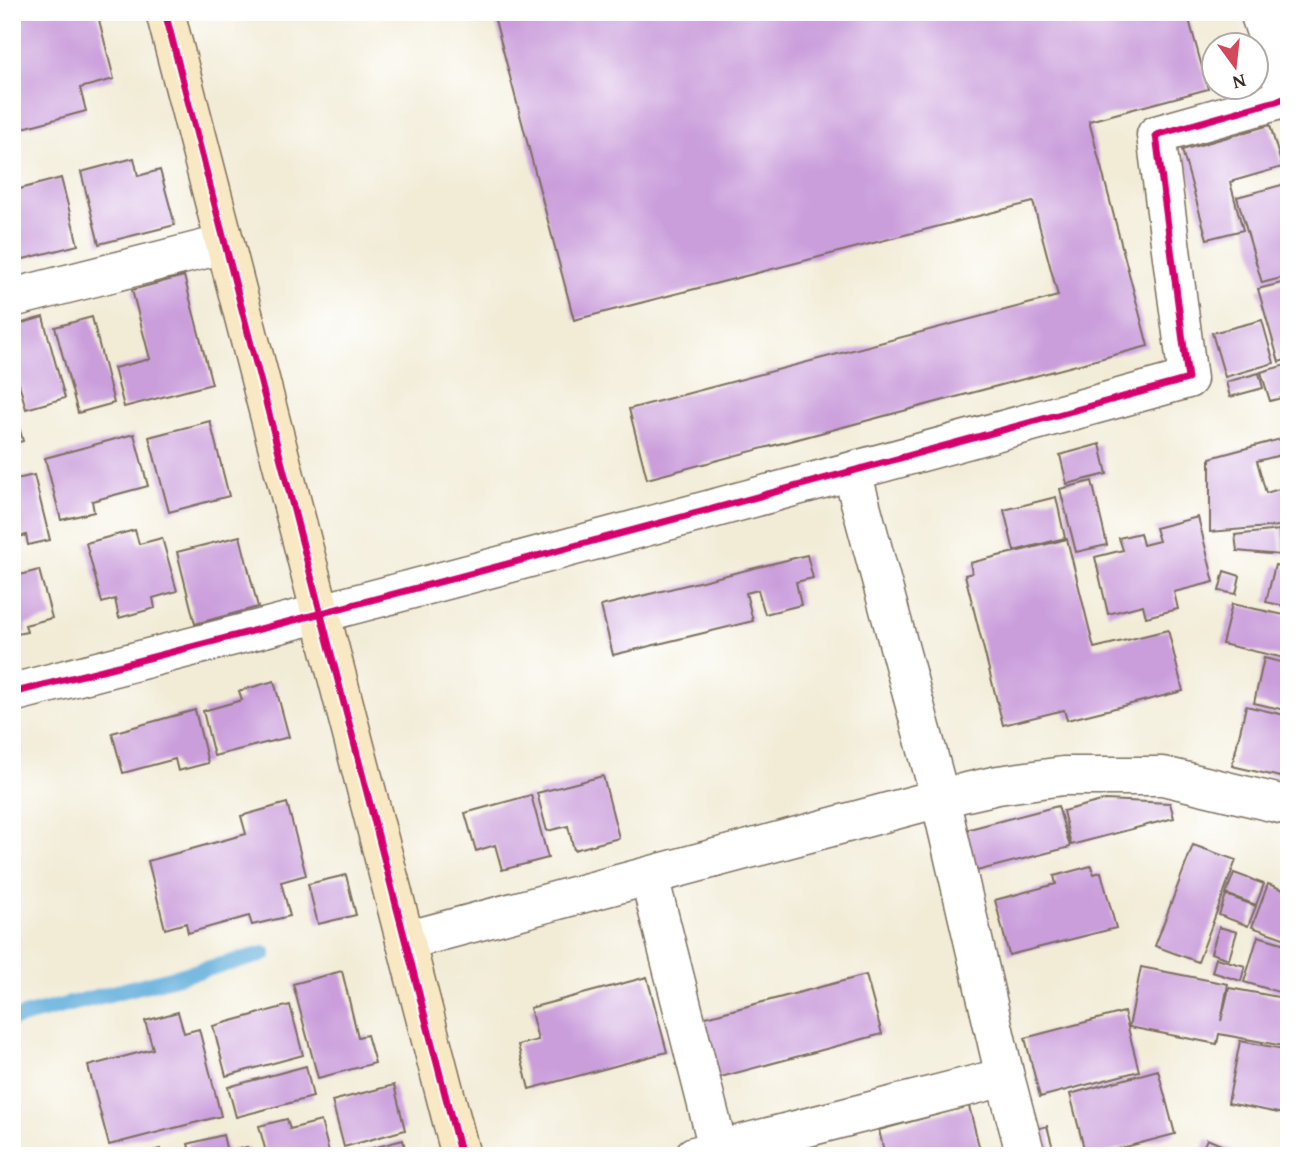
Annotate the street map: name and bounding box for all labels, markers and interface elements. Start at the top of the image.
north arrow [1200,32,1270,102]
text: N [1229,67,1249,98]

